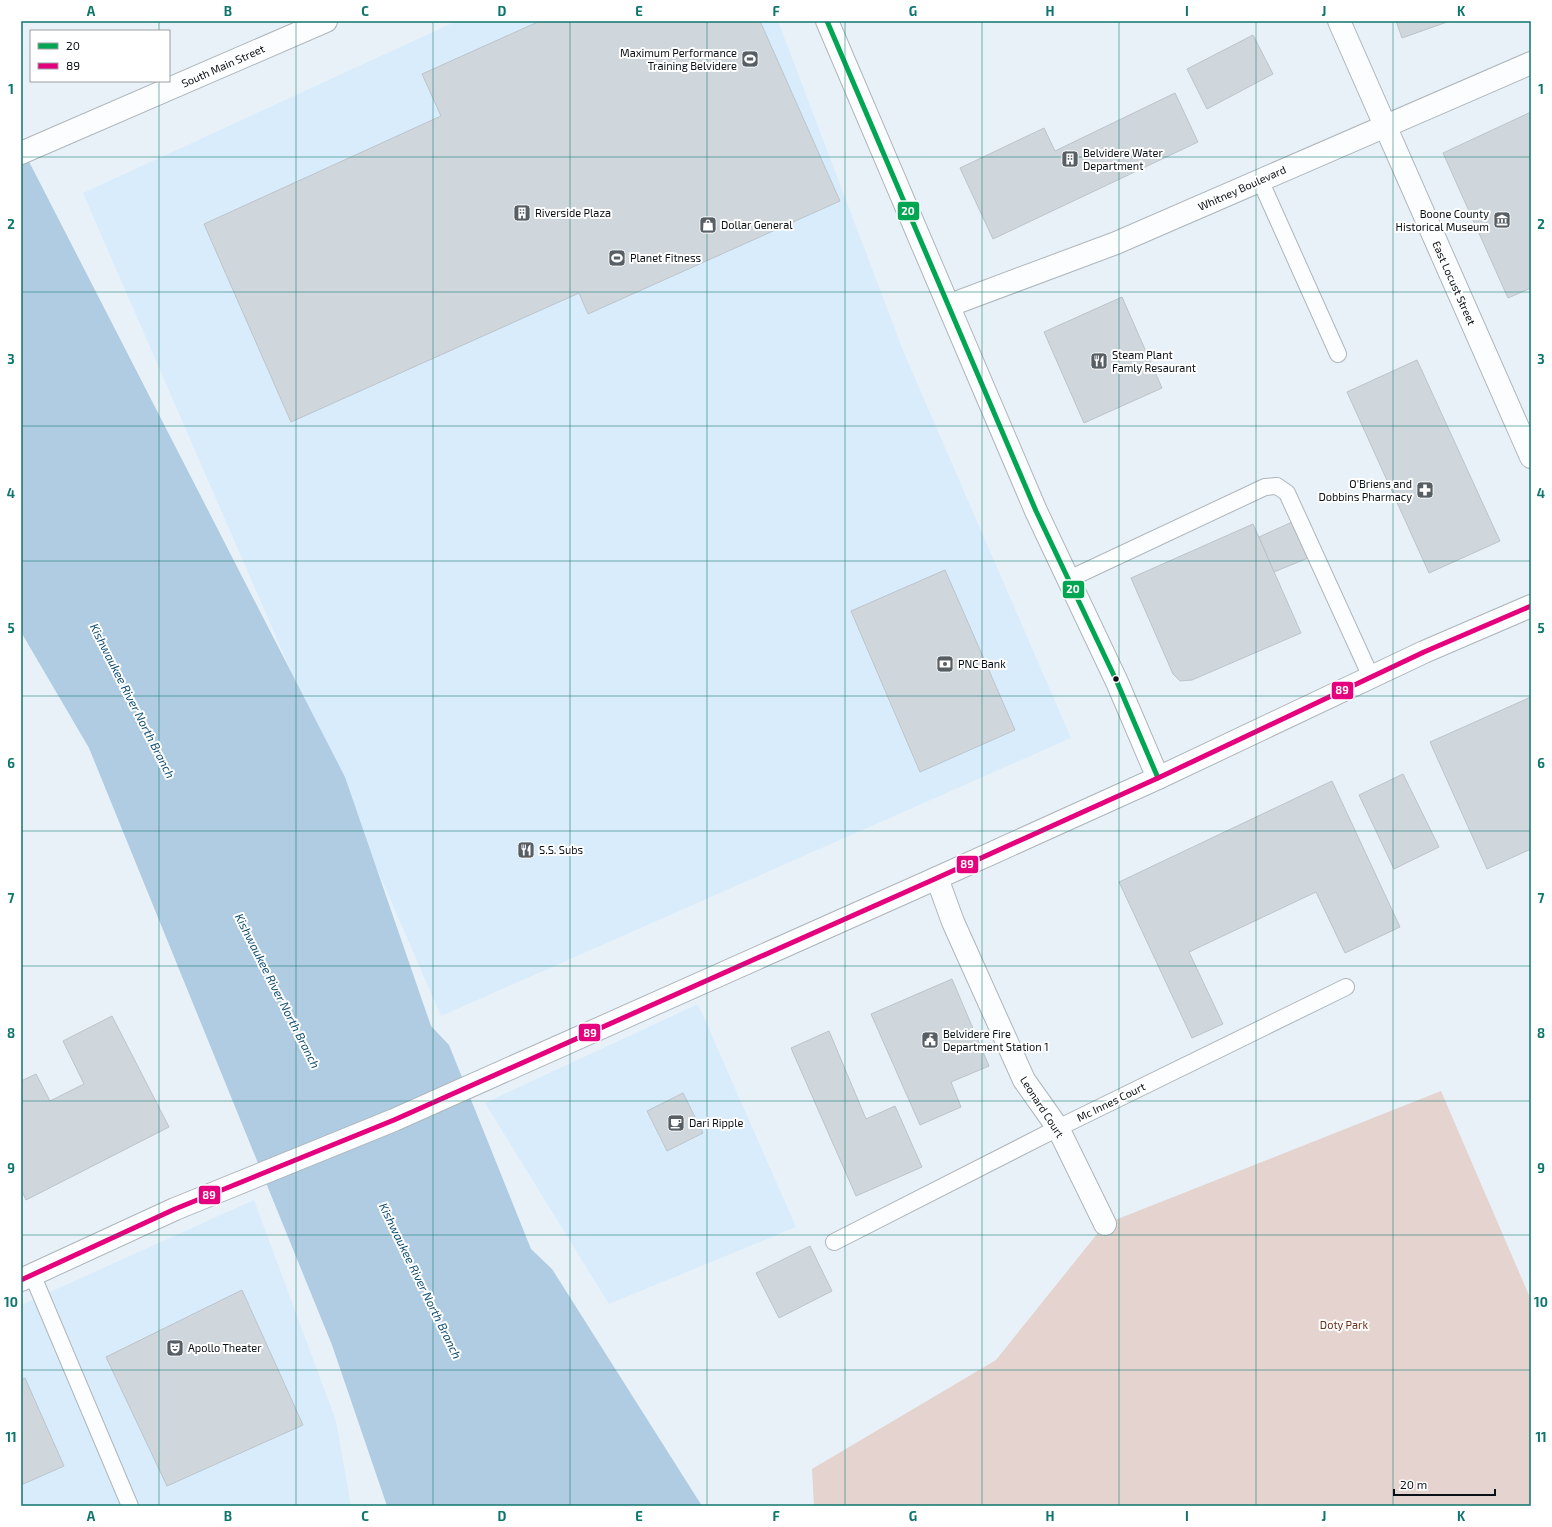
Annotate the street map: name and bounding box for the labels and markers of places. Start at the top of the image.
place label: Maximum Performance Training Belvidere [620,46,737,72]
sports icon: Maximum Performance Training Belvidere [740,49,760,69]
place label: Belvidere Water Department [1083,146,1163,172]
building icon: Belvidere Water Department [1060,149,1080,169]
building icon: Riverside Plaza [512,203,532,223]
place label: Riverside Plaza [535,206,611,219]
place label: Boone County Historical Museum [1396,207,1489,233]
museum icon: Boone County Historical Museum [1492,210,1512,230]
shop icon: Dollar General [698,215,718,235]
place label: Dollar General [721,218,793,231]
sports icon: Planet Fitness [607,248,627,268]
place label: Planet Fitness [630,251,701,264]
place label: Steam Plant Famly Resaurant [1112,348,1196,374]
restaurant icon: Steam Plant Famly Resaurant [1089,351,1109,371]
place label: O'Briens and Dobbins Pharmacy [1319,477,1412,503]
pharmacy icon: O'Briens and Dobbins Pharmacy [1415,480,1435,500]
bank icon: PNC Bank [935,654,955,674]
place label: PNC Bank [958,657,1006,670]
unlabelled marker [1111,674,1121,684]
restaurant icon: S.S. Subs [516,840,536,860]
place label: S.S. Subs [539,843,584,856]
place label: Belvidere Fire Department Station 1 [943,1027,1049,1053]
public building icon: Belvidere Fire Department Station 1 [920,1030,940,1050]
cafe icon: Dari Ripple [666,1113,686,1133]
place label: Dari Ripple [689,1116,743,1129]
theatre icon: Apollo Theater [165,1338,185,1358]
place label: Apollo Theater [188,1341,262,1354]

